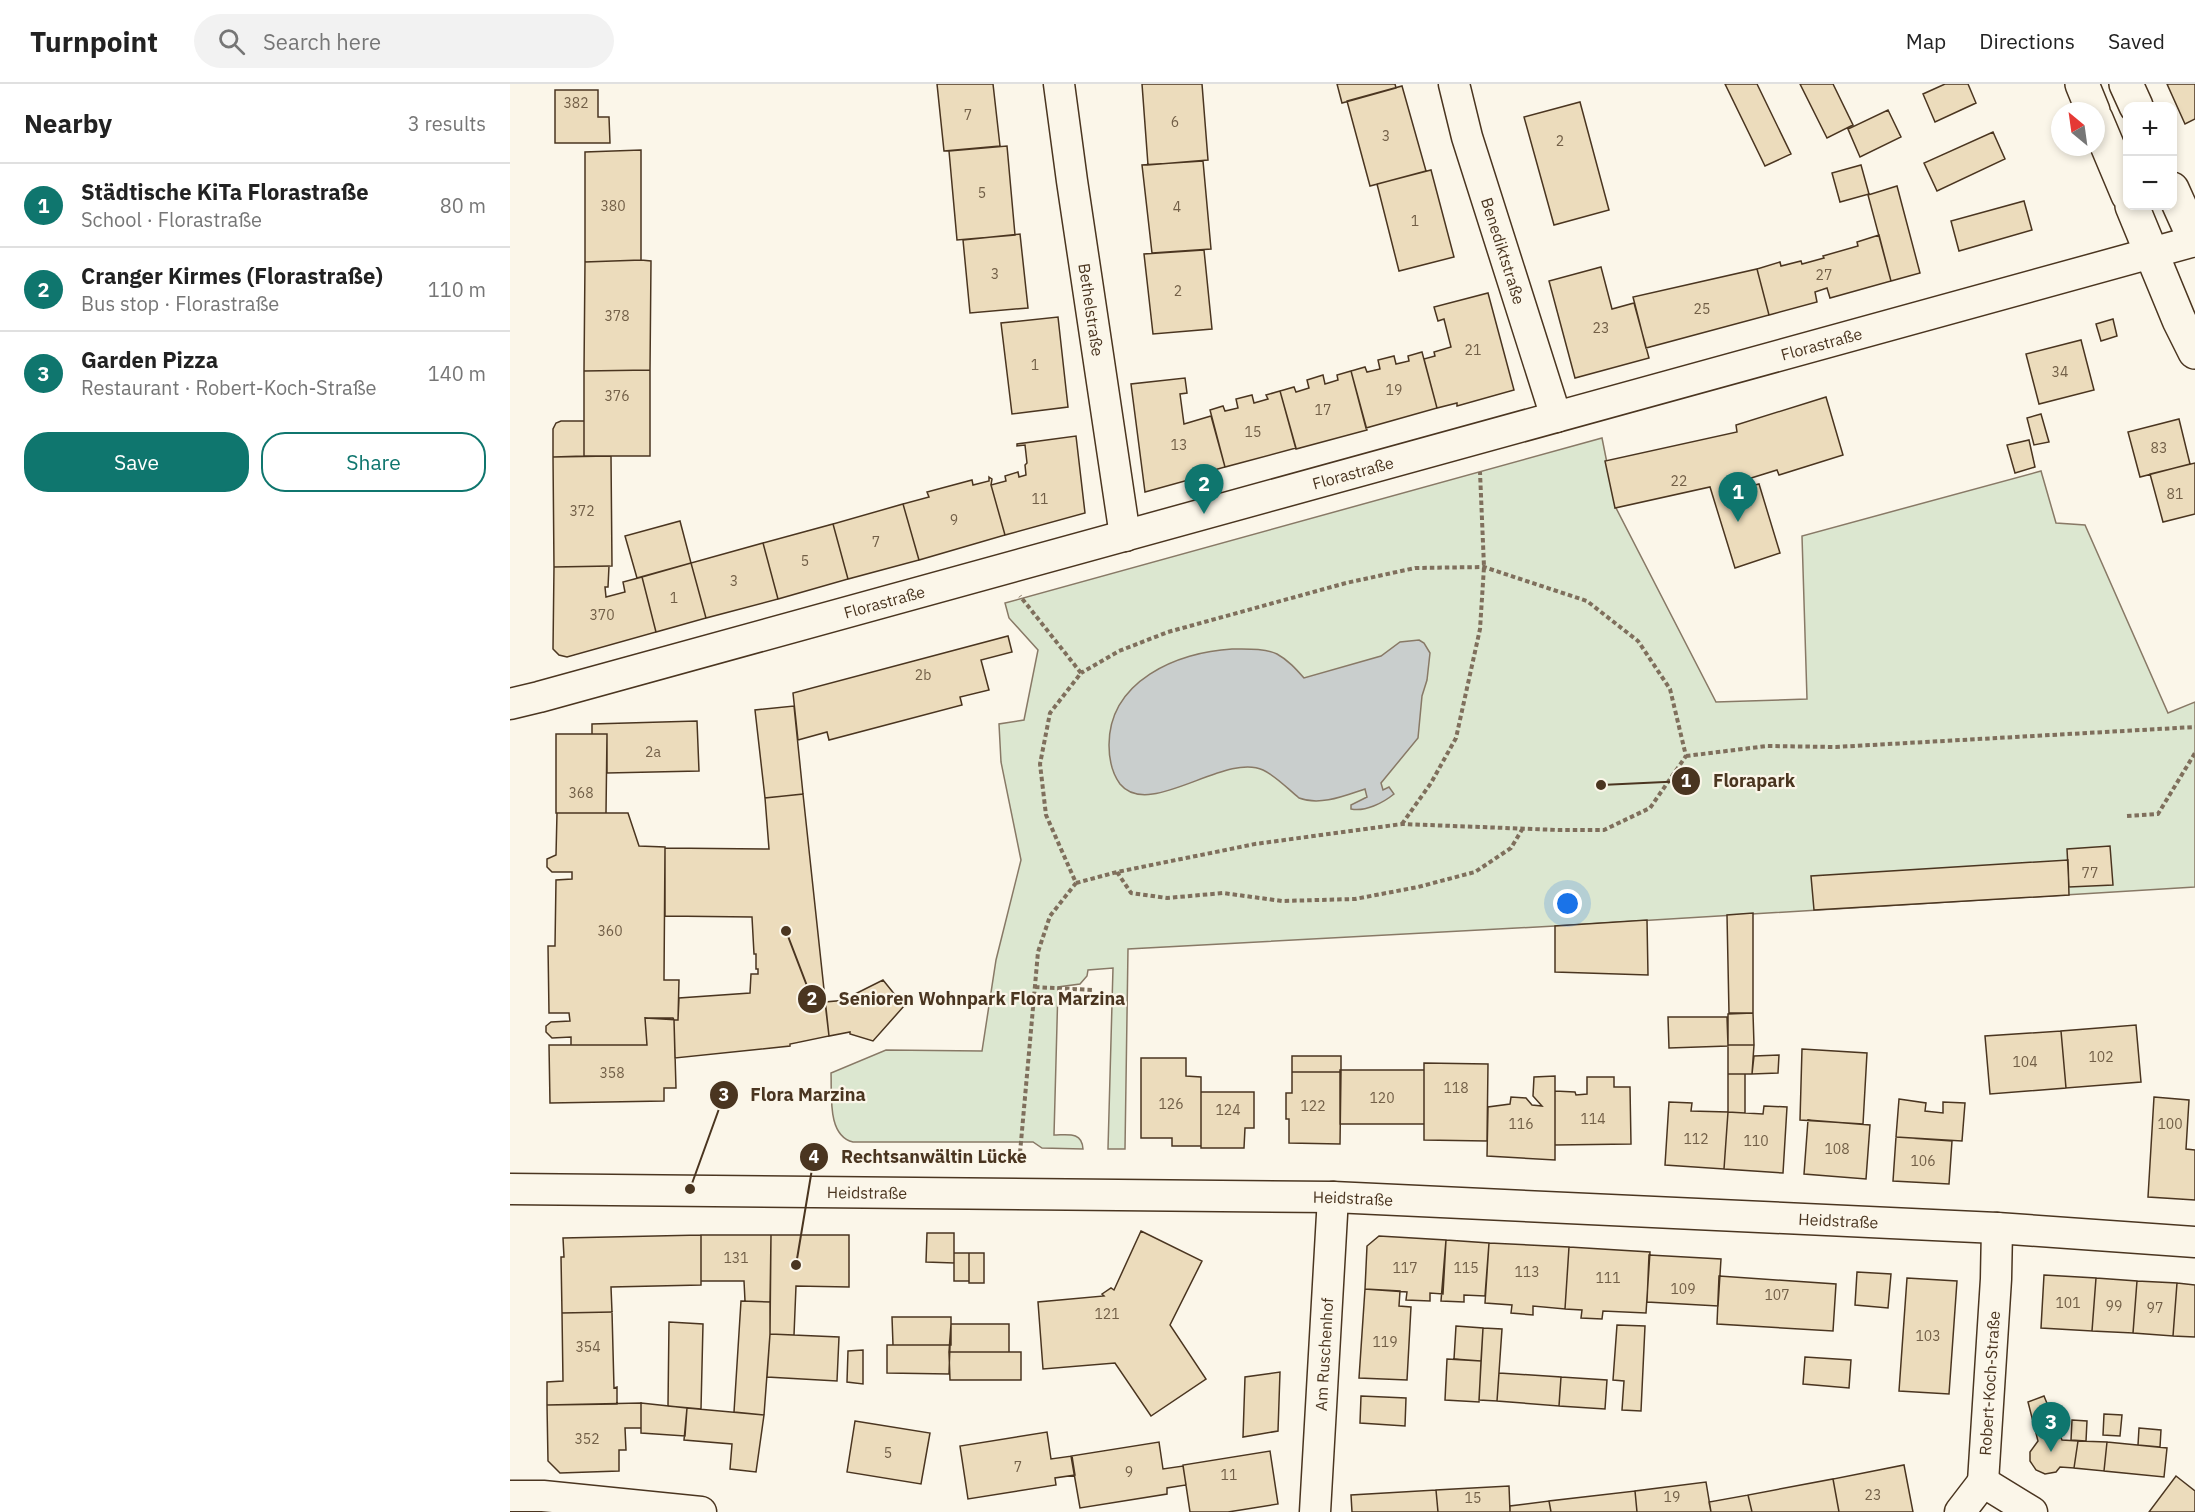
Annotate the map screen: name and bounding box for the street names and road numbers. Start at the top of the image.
street label: Benediktstraße [1477,195,1530,307]
street label: Bethelstraße [1074,262,1108,358]
street label: Florastraße [1779,323,1864,365]
street label: Florastraße [1310,452,1396,494]
street label: Florastraße [841,581,927,623]
street label: Heidstraße [827,1182,907,1203]
street label: Heidstraße [1313,1187,1394,1210]
street label: Heidstraße [1798,1209,1879,1232]
street label: Am Ruschenhof [1311,1297,1337,1411]
street label: Robert-Koch-Straße [1975,1310,2004,1456]

